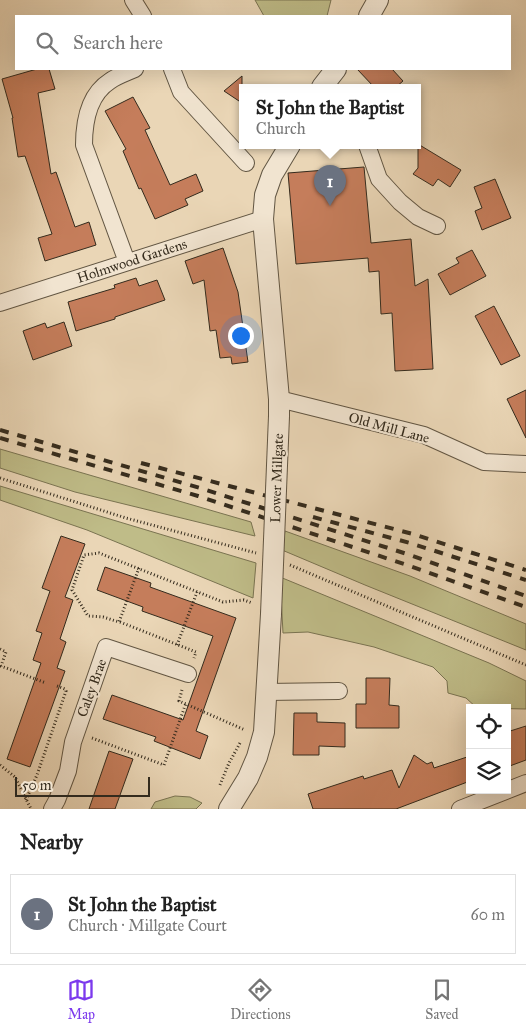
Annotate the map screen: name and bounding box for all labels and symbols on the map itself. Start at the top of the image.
pin: 1 [314,165,346,206]
street label: Holmwood Gardens [75,235,189,287]
your location [228,323,254,349]
street label: Old Mill Lane [347,409,431,447]
street label: Lower Millgate [267,433,287,523]
street label: Caley Brae [74,656,110,719]
scale bar [15,774,150,797]

